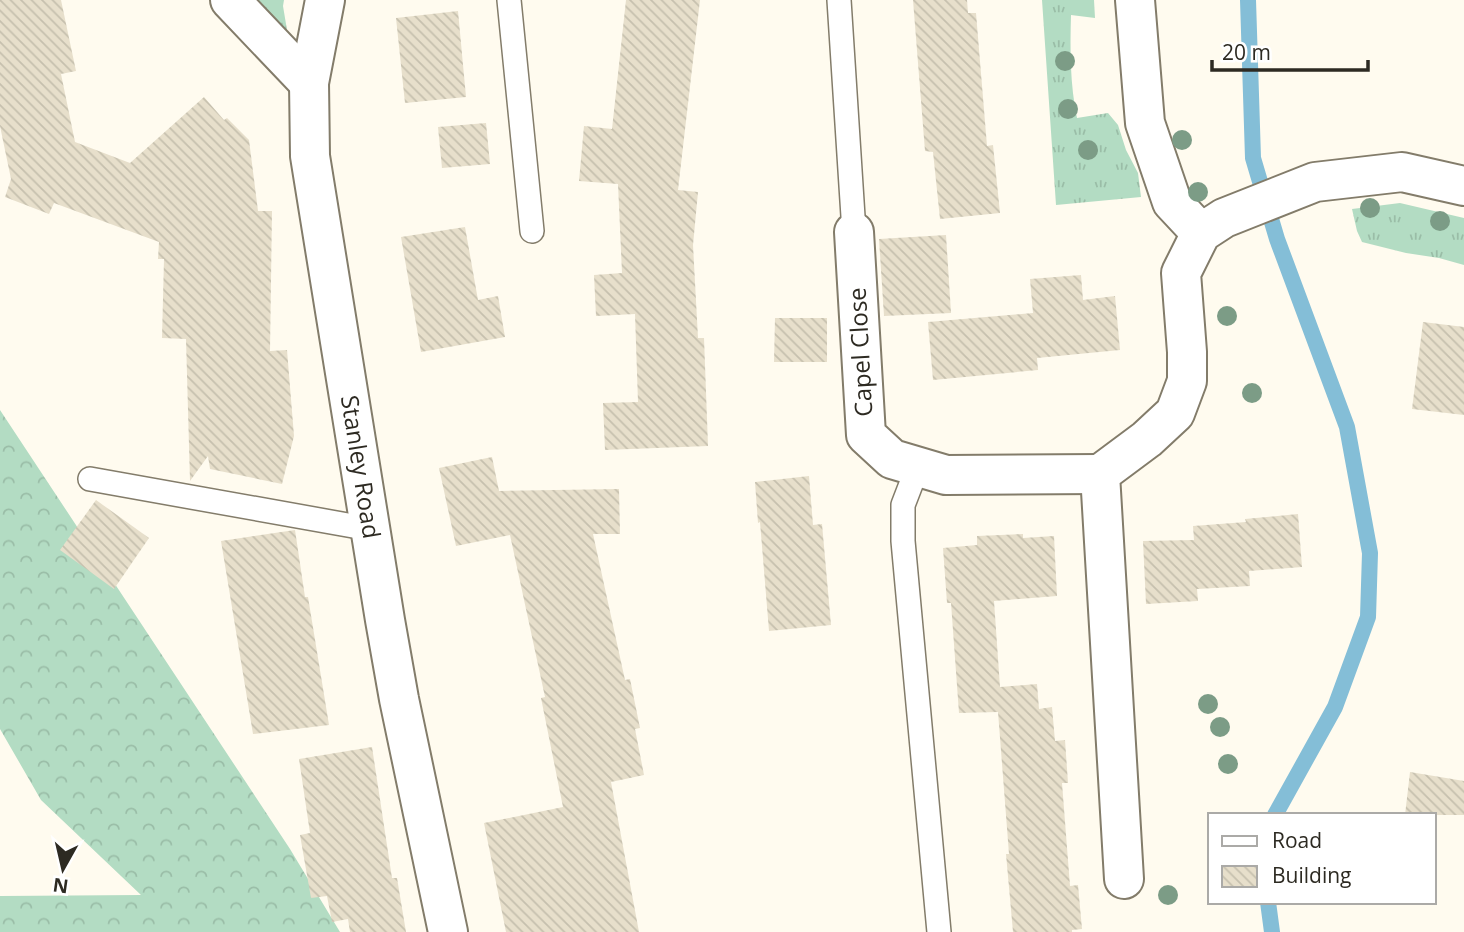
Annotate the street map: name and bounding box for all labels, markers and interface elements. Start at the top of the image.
scale bar [1212,28,1368,72]
text: 20 m [1222,38,1271,66]
street label: Capel Close [840,287,879,418]
street label: Stanley Road [334,393,389,541]
legend [1208,813,1436,904]
text: Road [1272,826,1322,854]
north arrow [28,834,98,904]
text: Building [1272,861,1351,889]
text: N [51,872,70,900]

